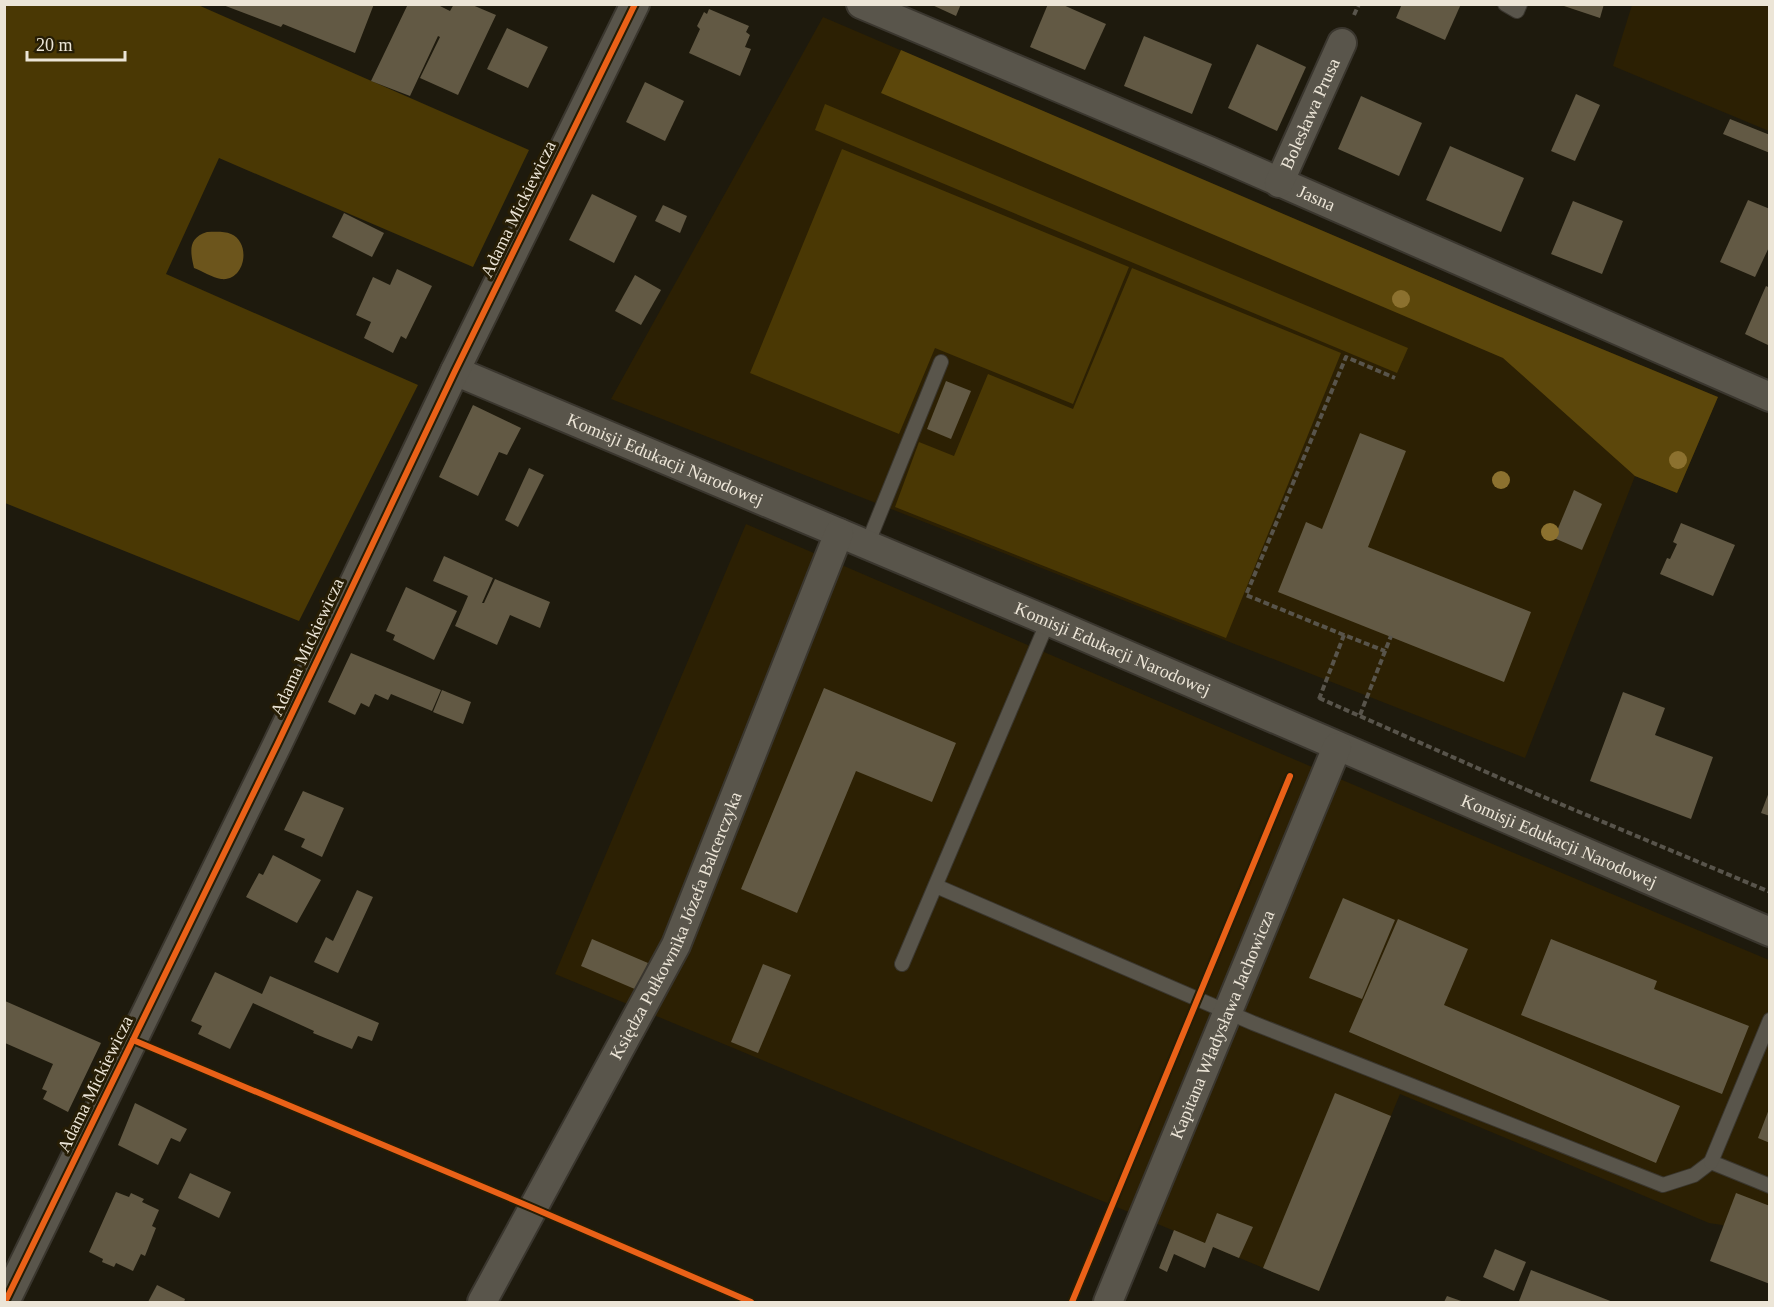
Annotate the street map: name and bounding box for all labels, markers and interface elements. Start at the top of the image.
scale bar [27,24,124,62]
text: 20 m [36,35,73,55]
street label: Bolesława Prusa [1277,55,1344,172]
street label: Adama Mickiewicza [476,137,560,281]
street label: Jasna [1294,181,1338,215]
street label: Komisji Edukacji Narodowej [564,409,766,510]
street label: Adama Mickiewicza [266,575,348,719]
street label: Komisji Edukacji Narodowej [1012,598,1214,700]
street label: Księdza Pułkownika Józefa Balcerczyka [606,789,746,1063]
street label: Komisji Edukacji Narodowej [1458,790,1660,892]
street label: Kapitana Władysława Jachowicza [1166,907,1279,1142]
street label: Adama Mickiewicza [53,1012,137,1156]

